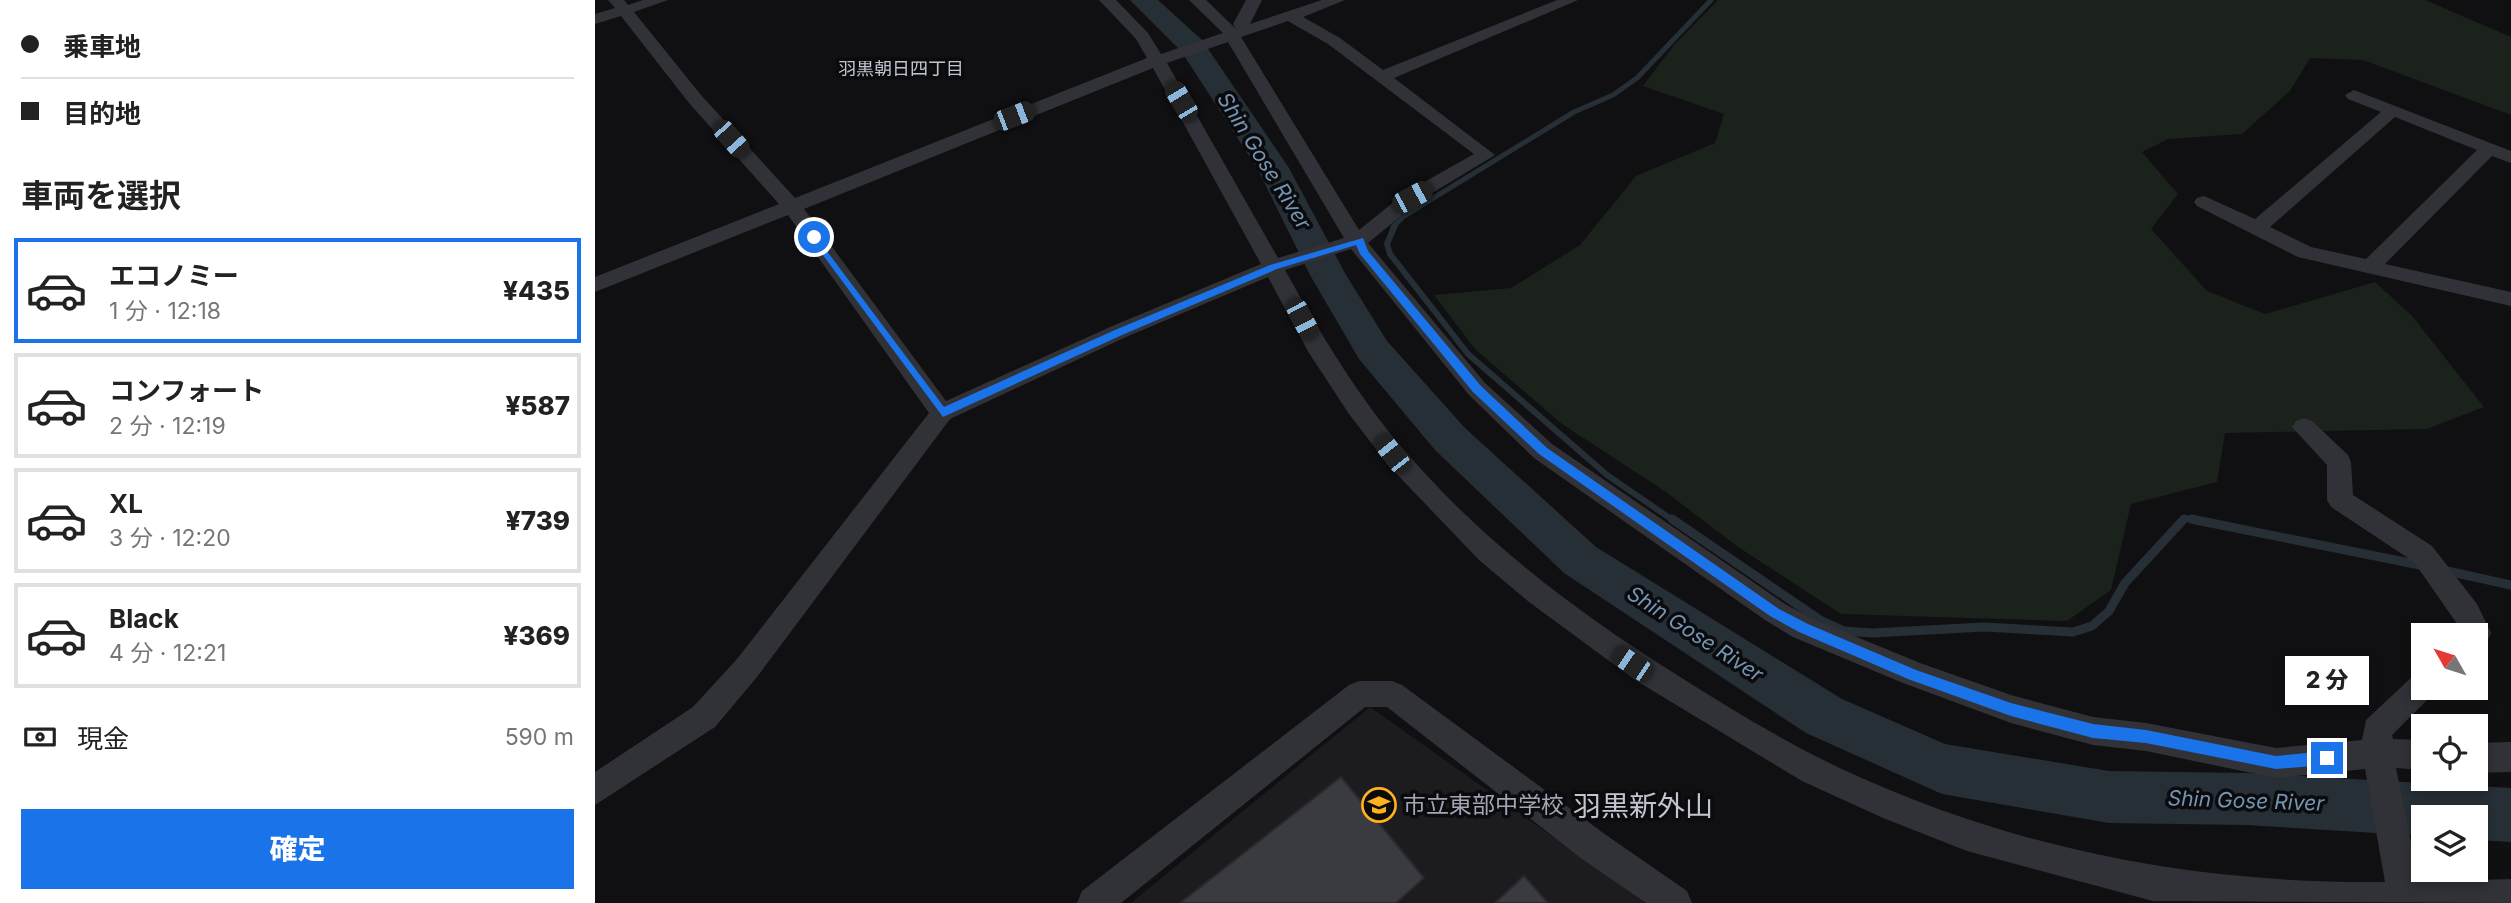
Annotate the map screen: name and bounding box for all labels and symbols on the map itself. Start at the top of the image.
district label: 羽黒朝日四丁目 [838,58,964,79]
car [1162,78,1201,124]
water label: Shin Gose River [1212,88,1317,235]
car [991,99,1038,133]
car [710,116,753,162]
car [1389,178,1436,216]
route start [798,221,830,253]
car [1283,296,1322,342]
car [1371,431,1414,477]
water label: Shin Gose River [1623,580,1769,687]
north arrow [2411,623,2489,700]
car [1609,644,1656,684]
callout: 2 分 [2285,656,2369,706]
route end [2311,742,2343,774]
water label: Shin Gose River [2167,785,2326,816]
school or university icon: 市立東部中学校 [1360,786,1398,824]
district label: 羽黒新外山 [1573,789,1713,823]
place label: 市立東部中学校 [1403,791,1564,819]

